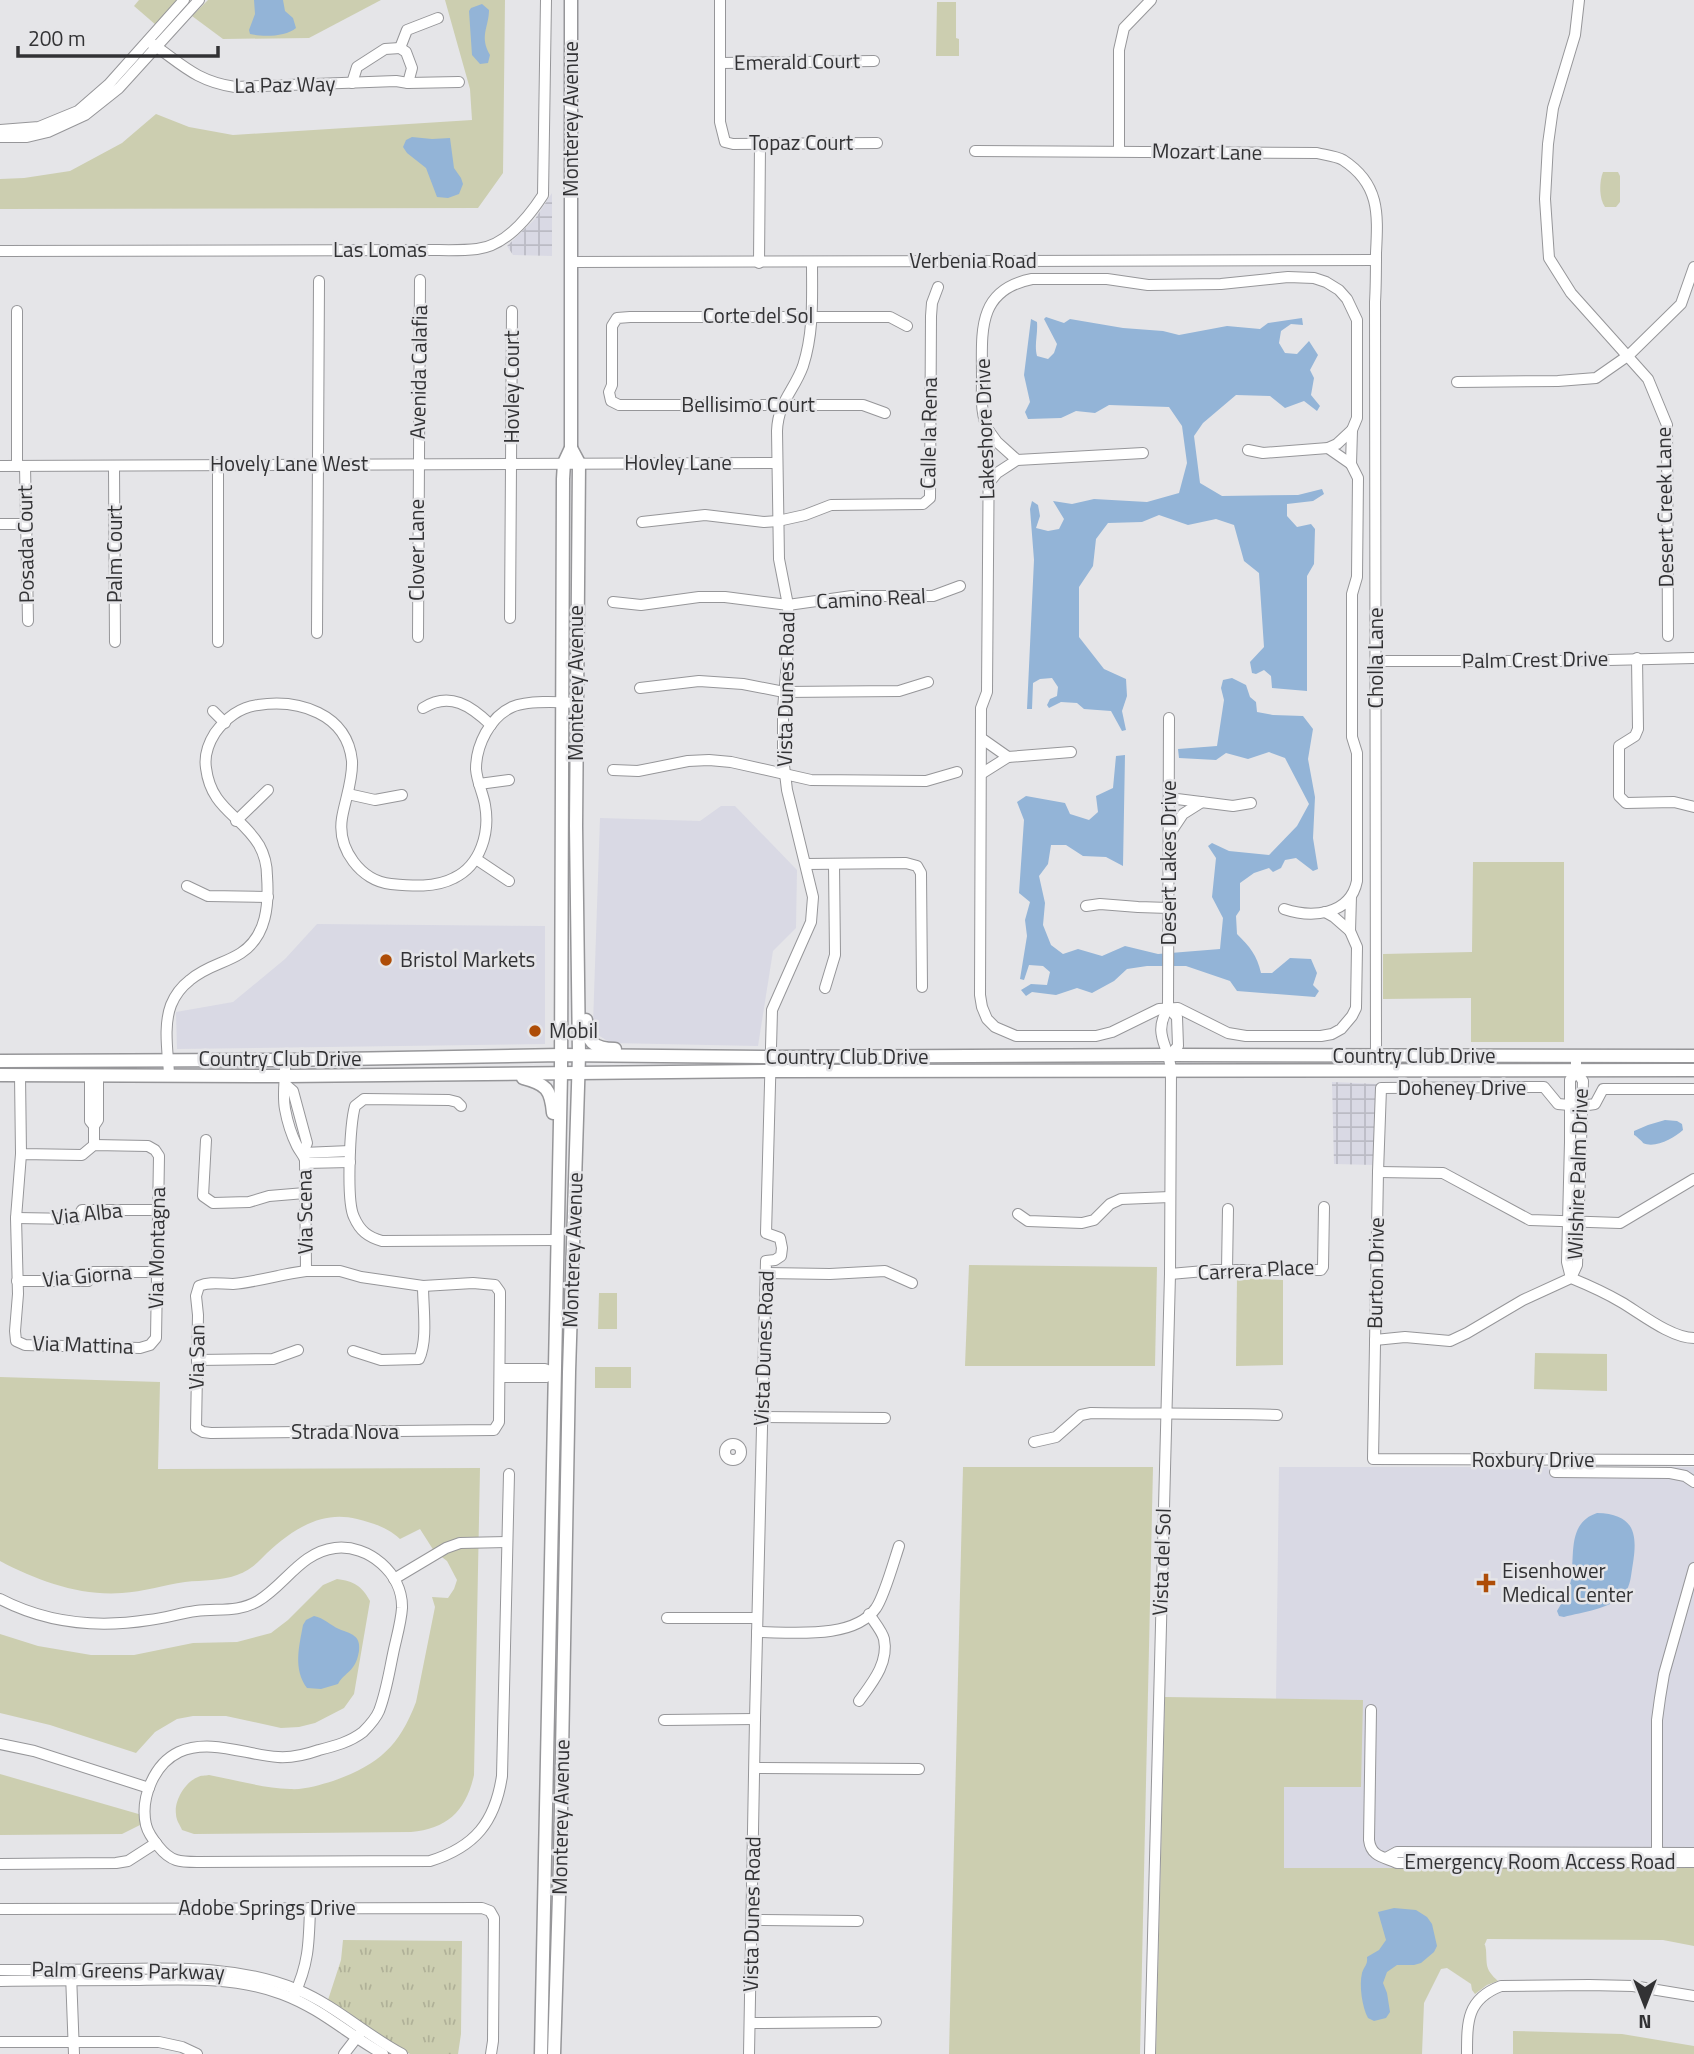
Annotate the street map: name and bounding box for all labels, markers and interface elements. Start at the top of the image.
scale bar [18,14,217,58]
text: 200 m [28,22,85,54]
street label: Monterey Avenue [554,41,586,197]
street label: Emerald Court [734,44,861,78]
street label: La Paz Way [234,67,336,101]
street label: Topaz Court [749,126,854,158]
street label: Mozart Lane [1152,134,1262,168]
street label: Las Lomas [333,233,427,265]
street label: Verbenia Road [909,244,1037,276]
street label: Corte del Sol [703,299,813,331]
street label: Avenida Calafia [401,304,435,439]
street label: Hovley Court [495,330,527,444]
street label: Lakeshore Drive [966,358,1002,500]
street label: Calle la Rena [911,376,945,489]
street label: Bellisimo Court [681,388,815,420]
street label: Desert Creek Lane [1647,426,1681,588]
street label: Hovley Lane [624,446,732,478]
street label: Hovely Lane West [210,447,369,479]
street label: Posada Court [8,484,42,603]
street label: Clover Lane [400,499,432,601]
street label: Palm Court [98,504,130,603]
street label: Camino Real [815,579,927,617]
street label: Monterey Avenue [559,605,591,761]
street label: Cholla Lane [1359,607,1391,709]
street label: Vista Dunes Road [768,611,802,767]
street label: Palm Crest Drive [1461,642,1609,676]
street label: Desert Lakes Drive [1152,780,1184,946]
place label: Bristol Markets [400,943,535,975]
marker: Bristol Markets [378,952,394,968]
place label: Mobil [549,1014,598,1046]
marker: Mobil [527,1023,543,1039]
street label: Country Club Drive [1332,1039,1496,1071]
street label: Country Club Drive [765,1040,929,1072]
street label: Country Club Drive [198,1042,362,1074]
street label: Doheney Drive [1398,1071,1526,1103]
street label: Wilshire Palm Drive [1558,1088,1596,1260]
street label: Via Scena [287,1169,321,1255]
street label: Monterey Avenue [553,1172,591,1328]
street label: Via Montagna [139,1186,173,1309]
street label: Via Alba [50,1193,124,1233]
street label: Burton Drive [1358,1217,1392,1329]
street label: Carrera Place [1197,1250,1315,1288]
street label: Via Giorna [41,1255,133,1295]
street label: Vista Dunes Road [744,1270,782,1426]
street label: Via San [179,1324,213,1390]
street label: Via Mattina [32,1326,135,1362]
street label: Strada Nova [291,1415,400,1447]
street label: Roxbury Drive [1471,1443,1595,1475]
street label: Vista del Sol [1143,1508,1179,1616]
place label: Eisenhower Medical Center [1502,1554,1633,1610]
marker: Eisenhower Medical Center [1476,1573,1496,1593]
street label: Monterey Avenue [543,1739,577,1895]
street label: Vista Dunes Road [734,1836,768,1992]
street label: Emergency Room Access Road [1404,1845,1676,1877]
street label: Adobe Springs Drive [178,1891,356,1923]
street label: Palm Greens Parkway [31,1952,225,1988]
north arrow [1610,1970,1680,2040]
text: N [1638,2008,1652,2037]

